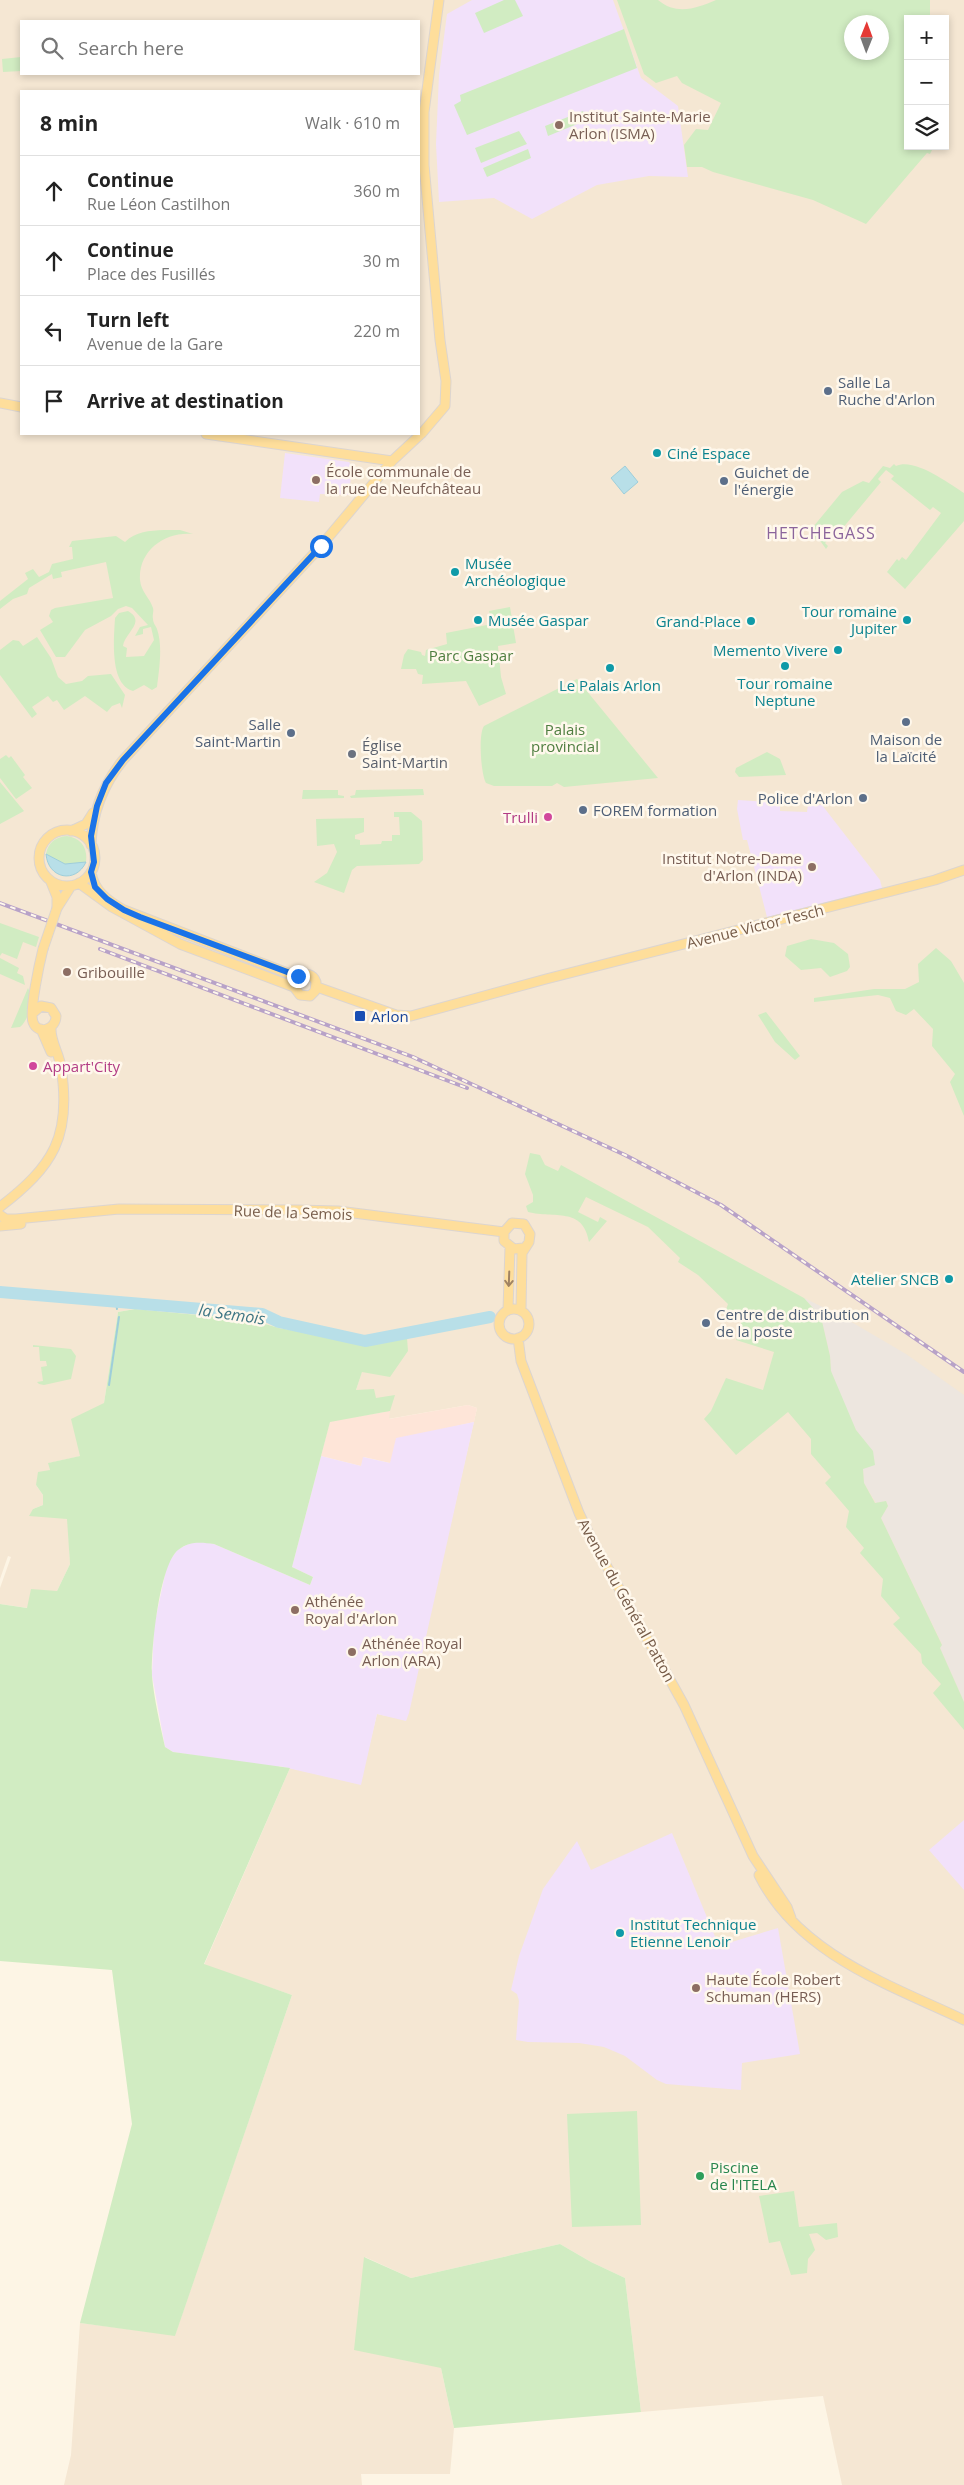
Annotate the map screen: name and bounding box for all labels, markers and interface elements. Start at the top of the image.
north arrow [844,15,889,60]
map controls [904,15,949,150]
button: + [904,15,949,60]
search box [20,20,420,75]
icon: search [38,34,66,62]
text: Search here [78,35,184,61]
button: − [904,60,949,105]
button: layers [904,105,949,150]
place label: Institut Sainte-Marie Arlon (ISMA) [569,106,711,143]
text: 8 min [40,109,98,137]
text: Walk · 610 m [305,112,400,134]
marker: Institut Sainte-Marie Arlon (ISMA) [553,119,565,131]
text: Continue [87,167,174,193]
icon: ahead [40,177,68,205]
text: 360 m [354,180,400,202]
text: Rue Léon Castilhon [87,193,230,215]
text: Continue [87,237,174,263]
icon: ahead [40,247,68,275]
text: 30 m [363,250,400,272]
text: Place des Fusillés [87,263,215,285]
text: Turn left [87,307,169,333]
icon: left [40,317,68,345]
text: 220 m [354,320,400,342]
text: Avenue de la Gare [87,333,223,355]
place label: Salle La Ruche d'Arlon [838,372,935,409]
marker: Salle La Ruche d'Arlon [822,385,834,397]
icon: arrive [40,387,68,415]
text: Arrive at destination [87,388,284,414]
place label: Ciné Espace [667,443,750,463]
marker: Ciné Espace [651,447,663,459]
place label: École communale de la rue de Neufchâteau [326,461,481,498]
place label: Guichet de l'énergie [734,462,810,499]
marker: École communale de la rue de Neufchâteau [310,474,322,486]
marker: Guichet de l'énergie [718,475,730,487]
district label: HETCHEGASS [766,522,876,544]
route start [310,535,333,558]
place label: Musée Archéologique [465,553,566,590]
marker: Musée Archéologique [449,566,461,578]
place label: Tour romaine Jupiter [802,601,897,638]
place label: Musée Gaspar [488,610,589,630]
place label: Grand-Place [656,611,741,631]
marker: Musée Gaspar [472,614,484,626]
marker: Tour romaine Jupiter [901,614,913,626]
marker: Grand-Place [745,615,757,627]
place label: Memento Vivere [713,640,828,660]
marker: Memento Vivere [832,644,844,656]
park label: Parc Gaspar [429,645,513,665]
marker: Tour romaine Neptune [779,660,791,672]
marker: Le Palais Arlon [604,662,616,674]
place label: Tour romaine Neptune [737,673,833,710]
place label: Le Palais Arlon [559,675,661,695]
place label: Salle Saint-Martin [195,714,281,751]
marker: Maison de la Laïcité [900,716,912,728]
park label: Palais provincial [531,719,599,756]
marker: Salle Saint-Martin [285,727,297,739]
place label: Maison de la Laïcité [870,729,942,766]
place label: Église Saint-Martin [362,735,448,772]
marker: Église Saint-Martin [346,748,358,760]
place label: Police d'Arlon [758,788,853,808]
marker: Police d'Arlon [857,792,869,804]
place label: FOREM formation [593,800,717,820]
marker: FOREM formation [577,804,589,816]
place label: Trulli [503,807,538,827]
marker: Trulli [542,811,554,823]
place label: Institut Notre-Dame d'Arlon (INDA) [662,848,802,885]
marker: Institut Notre-Dame d'Arlon (INDA) [806,861,818,873]
street label: Avenue Victor Tesch [684,899,826,953]
place label: Gribouille [77,962,145,982]
route end [287,965,310,988]
marker: Gribouille [61,966,73,978]
place label: Arlon [371,1006,409,1026]
marker: Arlon [353,1009,367,1023]
place label: Appart'City [43,1056,121,1076]
marker: Appart'City [27,1060,39,1072]
street label: Rue de la Semois [233,1200,353,1224]
place label: Atelier SNCB [851,1269,939,1289]
one-way arrow [504,1271,513,1287]
marker: Atelier SNCB [943,1273,955,1285]
water label: la Semois [197,1298,267,1330]
place label: Centre de distribution de la poste [716,1304,869,1341]
marker: Centre de distribution de la poste [700,1317,712,1329]
street label: Avenue du Général Patton [574,1515,680,1685]
place label: Athénée Royal d'Arlon [305,1591,397,1628]
marker: Athénée Royal d'Arlon [289,1604,301,1616]
place label: Athénée Royal Arlon (ARA) [362,1633,462,1670]
marker: Athénée Royal Arlon (ARA) [346,1646,358,1658]
place label: Institut Technique Etienne Lenoir [630,1914,756,1951]
marker: Institut Technique Etienne Lenoir [614,1927,626,1939]
place label: Haute École Robert Schuman (HERS) [706,1969,840,2006]
marker: Haute École Robert Schuman (HERS) [690,1982,702,1994]
place label: Piscine de l'ITELA [710,2157,777,2194]
marker: Piscine de l'ITELA [694,2170,706,2182]

